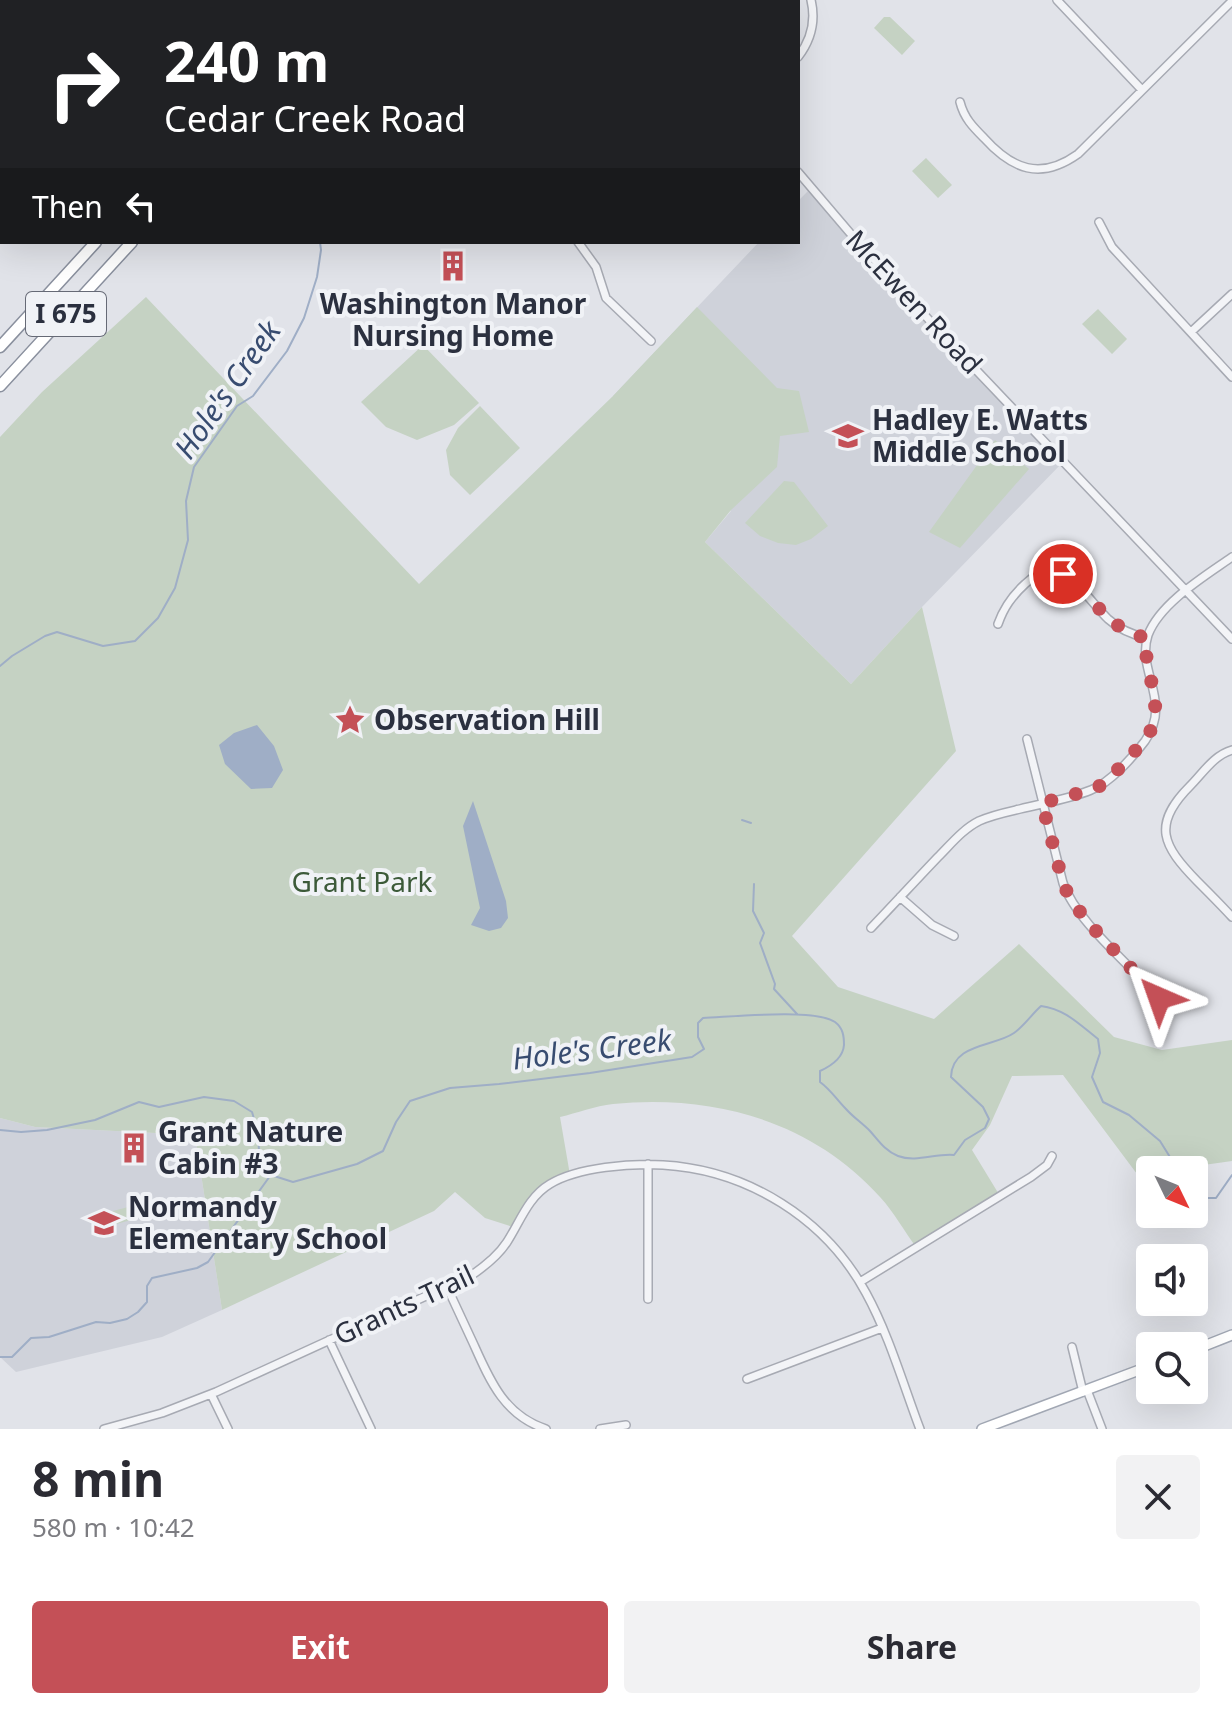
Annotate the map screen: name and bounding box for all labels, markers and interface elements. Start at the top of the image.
text: 240 m [164,22,329,98]
icon: right [32,32,136,136]
text: Cedar Creek Road [164,94,466,143]
icon: left [119,184,163,228]
text: Then [32,186,103,227]
street label: McEwen Road [838,221,991,382]
building icon: Washington Manor Nursing Home [436,249,470,283]
place label: Washington Manor Nursing Home [320,284,587,354]
road number: I 675 [26,292,106,336]
water label: Hole's Creek [164,311,290,466]
place label: Hadley E. Watts Middle School [872,400,1088,470]
school or university icon: Hadley E. Watts Middle School [831,419,865,453]
pin [1029,540,1097,608]
icon: arrive [1041,552,1085,596]
place label: Observation Hill [374,700,600,738]
place icon: Observation Hill [333,703,367,737]
park label: Grant Park [292,862,433,900]
position arrow [1117,956,1201,1040]
water label: Hole's Creek [510,1018,675,1079]
place label: Grant Nature Cabin #3 [158,1112,343,1182]
building icon: Grant Nature Cabin #3 [117,1131,151,1165]
north arrow [1136,1156,1208,1228]
map controls [1136,1156,1208,1404]
place label: Normandy Elementary School [128,1187,387,1257]
school or university icon: Normandy Elementary School [87,1206,121,1240]
button: sound [1136,1244,1208,1316]
street label: Grants Trail [327,1255,480,1353]
button: search [1136,1332,1208,1404]
text: 8 min [32,1446,164,1511]
button: close [1116,1455,1200,1539]
text: 580 m · 10:42 [32,1509,195,1545]
button: Exit [32,1601,608,1693]
button: Share [624,1601,1200,1693]

